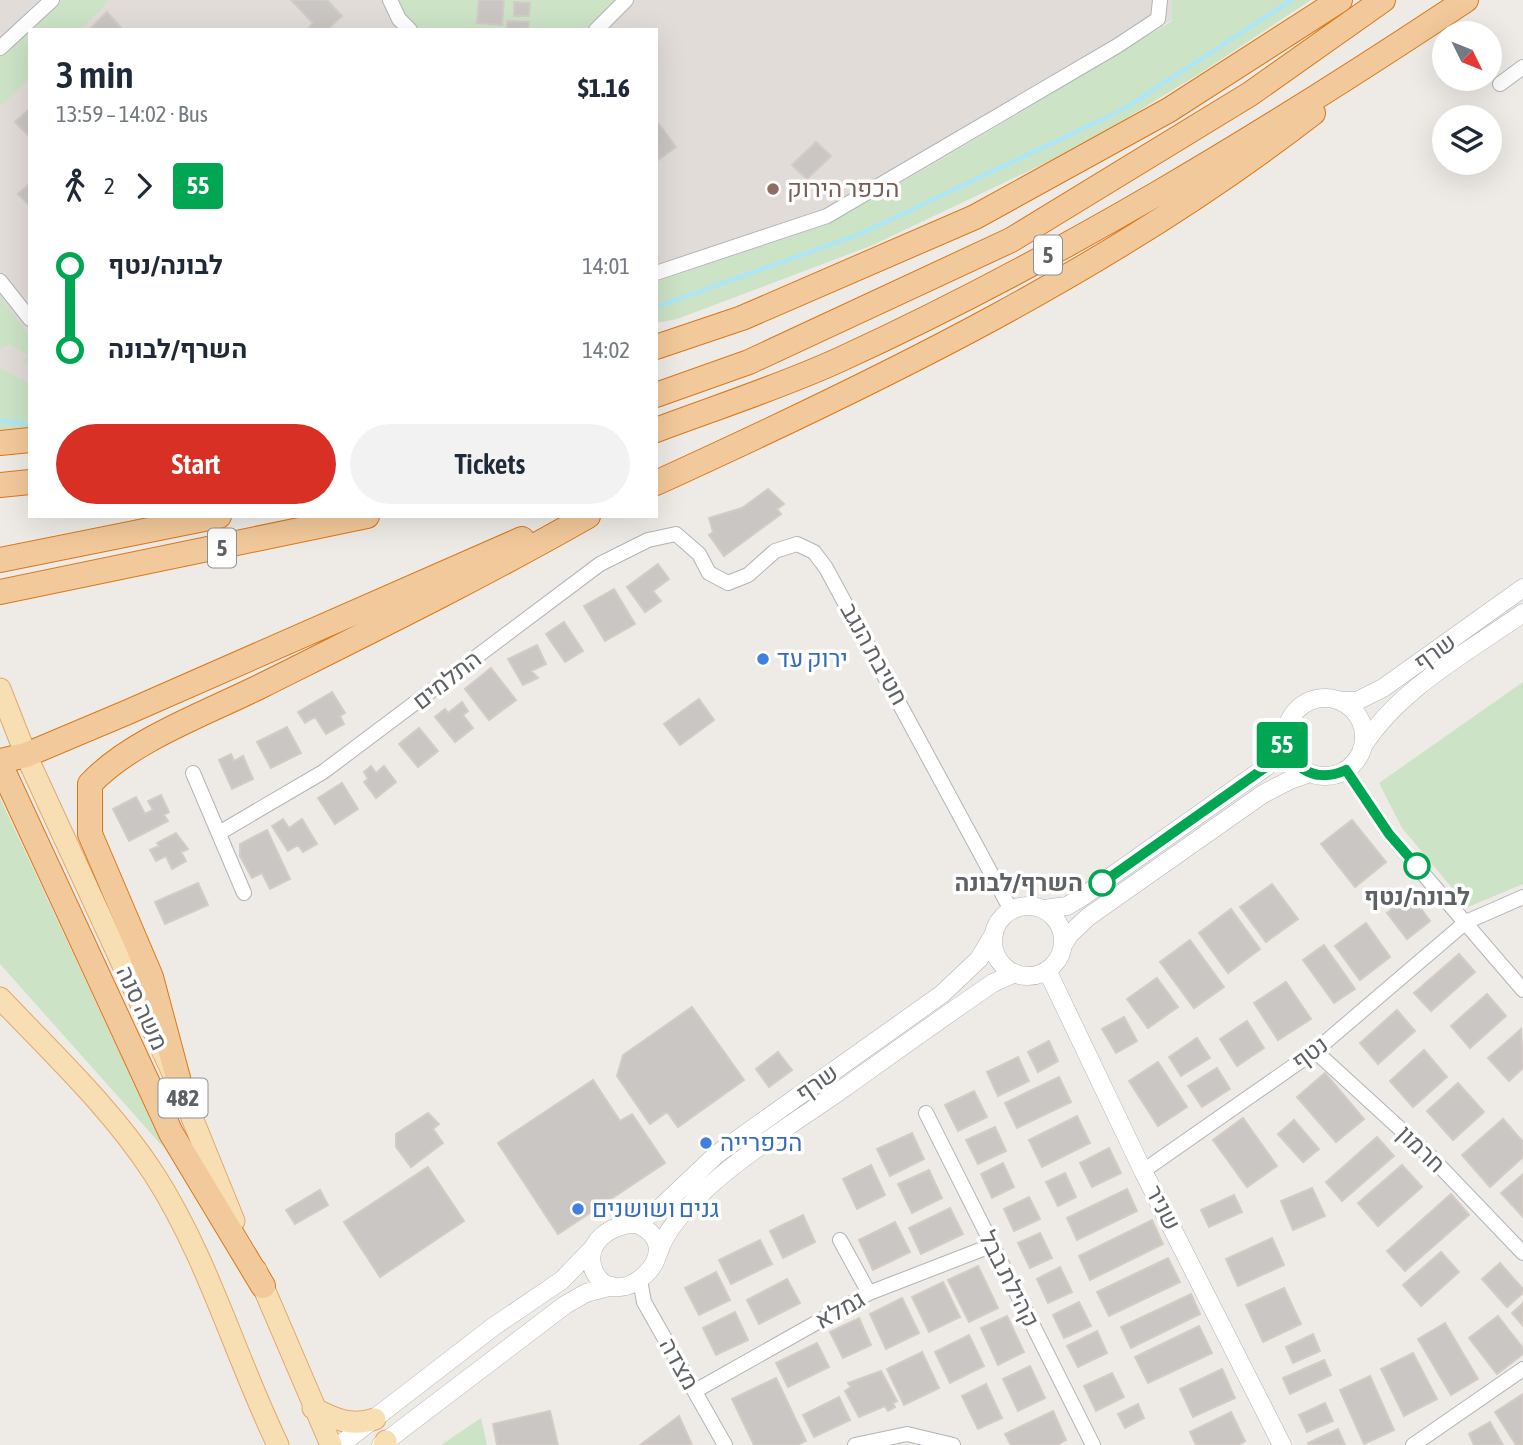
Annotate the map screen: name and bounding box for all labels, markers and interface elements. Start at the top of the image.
north arrow [1432,21,1502,91]
map controls [1432,21,1502,175]
text: 3 min [56,53,134,96]
text: $1.16 [578,73,630,103]
text: 13:59 – 14:02 · Bus [56,101,208,127]
button: layers [1432,105,1502,175]
icon: walk [56,167,94,205]
icon: forward [125,167,163,205]
text: 55 [187,172,209,199]
text: 2 [104,173,115,199]
place label: הכפר הירוק [787,175,899,202]
marker: הכפר הירוק [765,181,781,197]
road number: 5 [1034,236,1062,274]
text: לבונה/נטף [108,250,223,280]
text: 14:01 [582,253,630,279]
text: השרף/לבונה [108,334,247,364]
text: 14:02 [582,337,630,363]
button: Start [56,424,336,504]
button: Tickets [350,424,630,504]
road number: 5 [208,528,236,568]
street label: חטיבת הנגב [835,598,913,709]
street label: שרף [1409,627,1461,676]
street label: התלמים [407,645,486,715]
place label: ירוק עד [777,645,848,672]
marker: ירוק עד [755,651,771,667]
line badge: 55 [1250,722,1314,768]
text: 55 [1271,731,1293,758]
marker: לבונה/נטף [1404,853,1430,879]
place label: השרף/לבונה [954,869,1083,896]
marker: השרף/לבונה [1089,870,1115,896]
place label: לבונה/נטף [1364,883,1470,910]
street label: משה סנה [111,961,174,1054]
street label: נטף [1287,1030,1333,1075]
street label: שרף [791,1059,843,1107]
road number: 482 [158,1078,208,1118]
street label: חרמון [1392,1120,1451,1178]
place label: הכפרייה [720,1129,802,1156]
marker: הכפרייה [698,1135,714,1151]
street label: שניר [1141,1181,1186,1235]
place label: גנים ושושנים [592,1195,719,1222]
marker: גנים ושושנים [570,1201,586,1217]
street label: קהילת בבל [974,1226,1045,1331]
street label: גמלא [810,1285,869,1334]
street label: מצדה [654,1333,705,1394]

